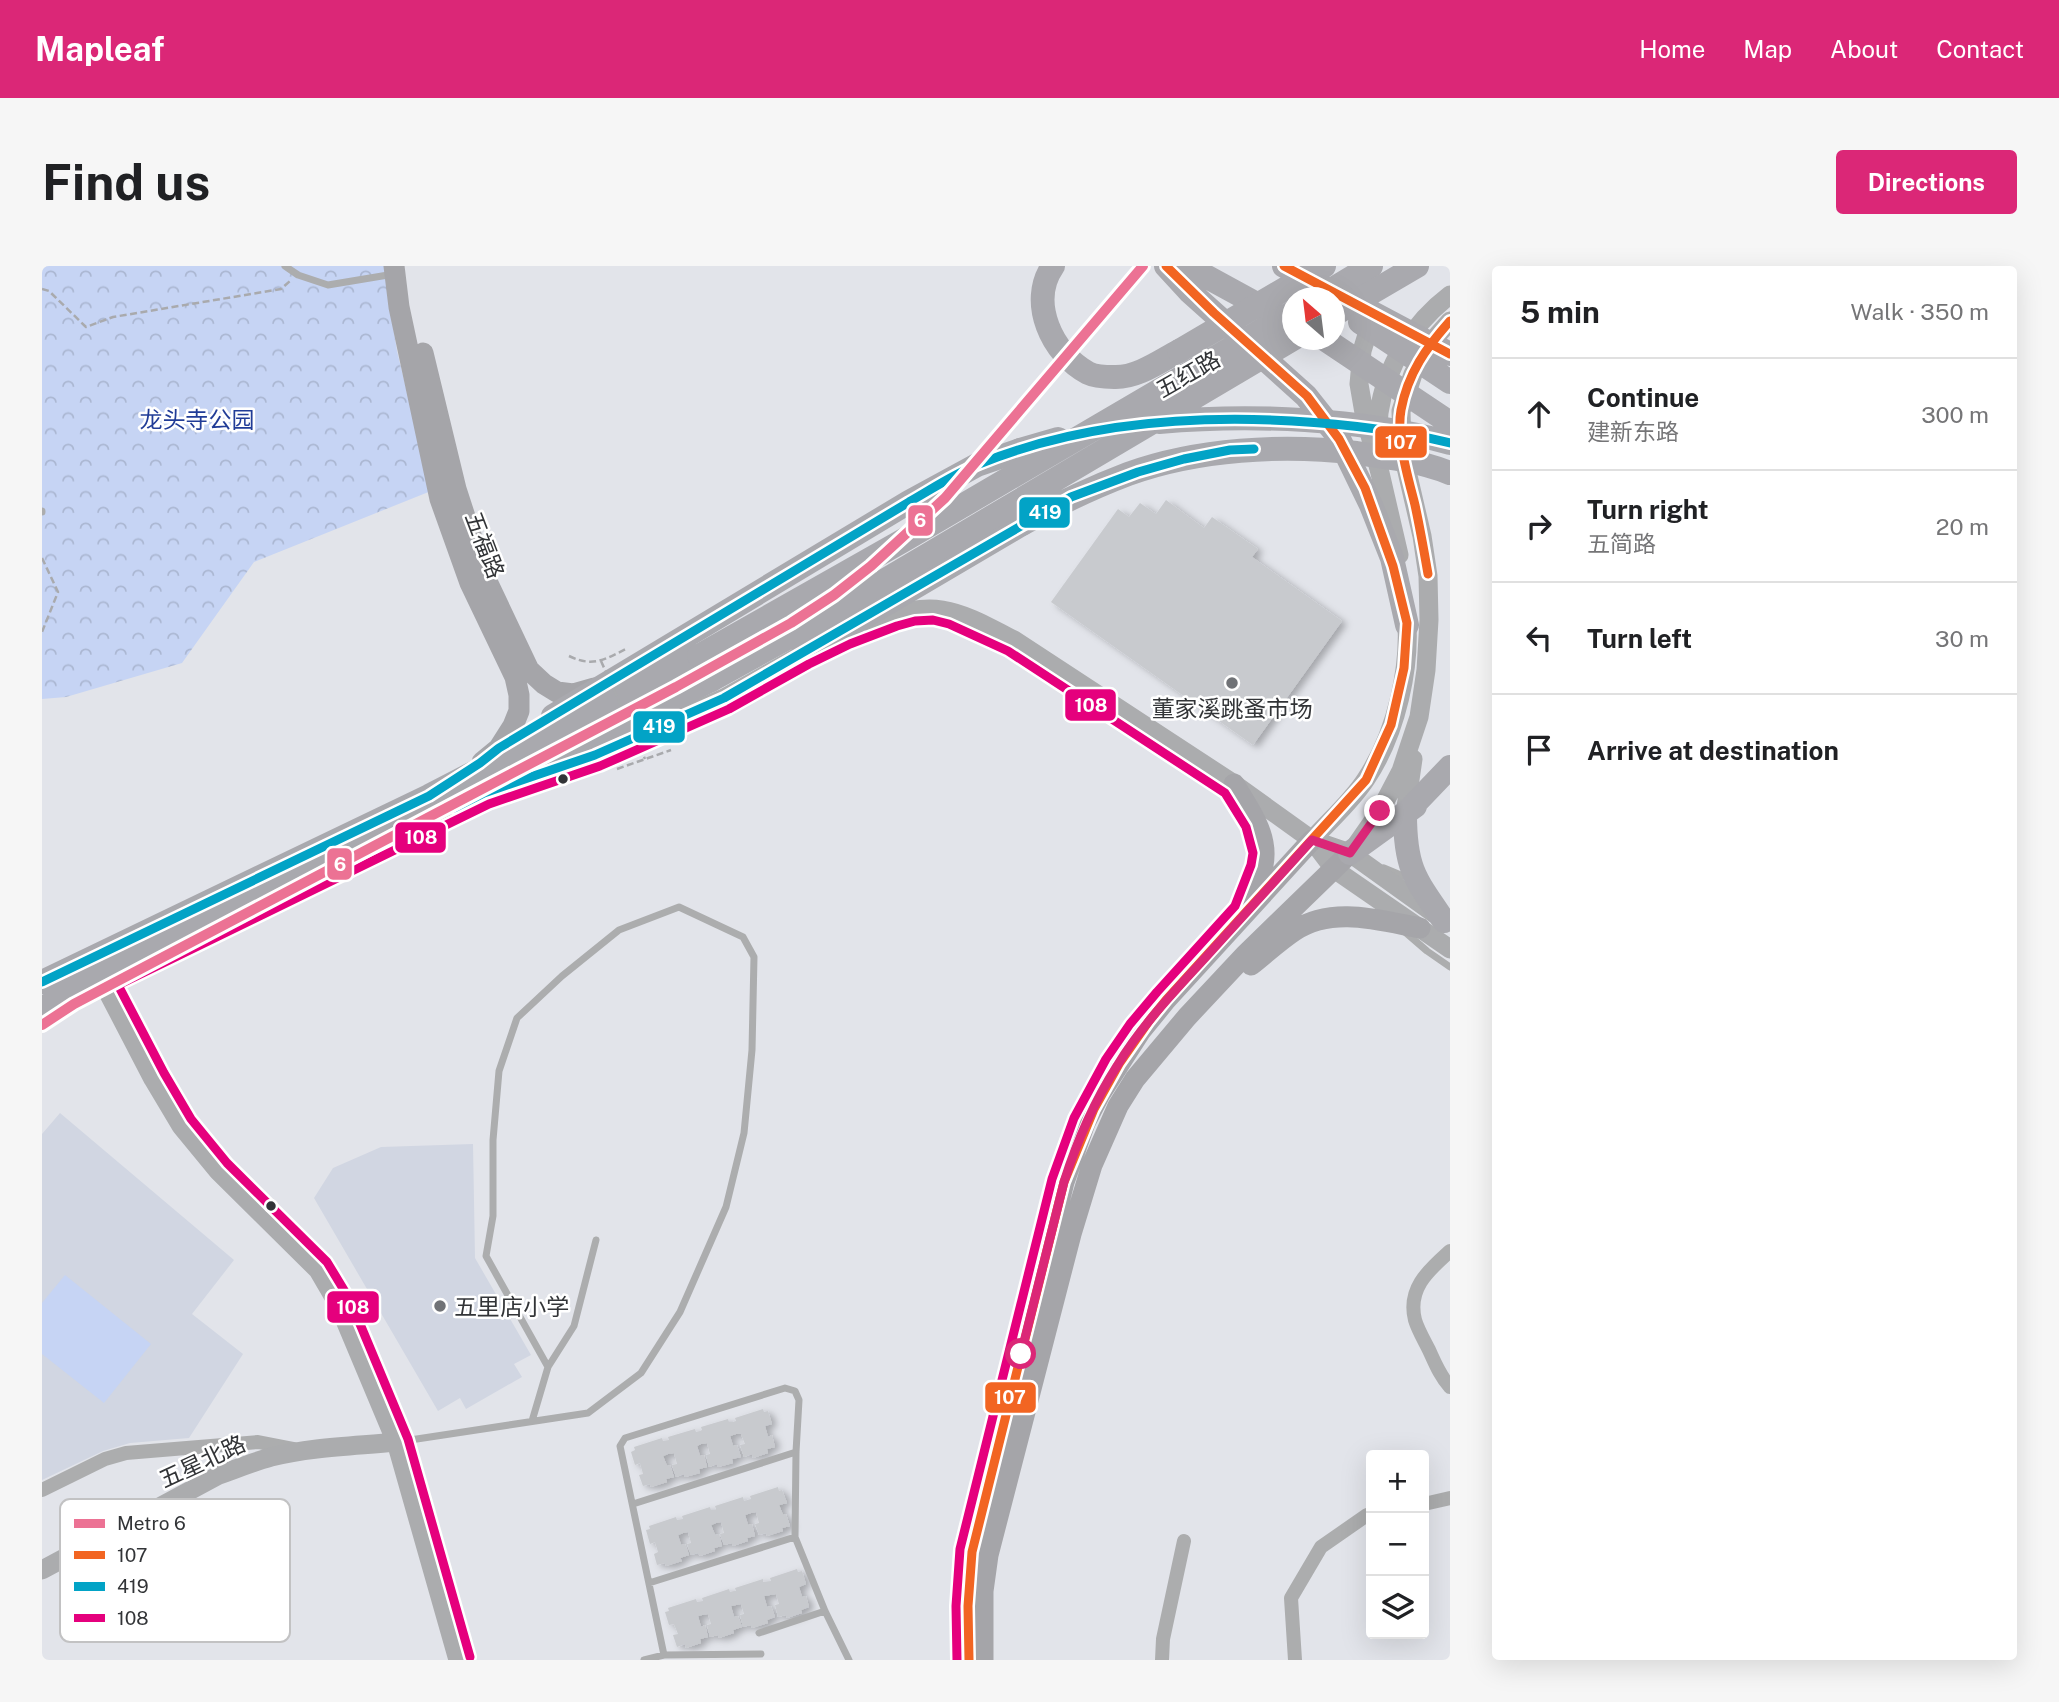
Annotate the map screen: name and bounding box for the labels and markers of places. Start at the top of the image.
marker: 董家溪跳蚤市场 [1224,675,1240,691]
place label: 董家溪跳蚤市场 [1152,695,1313,722]
unlabelled marker [556,772,570,786]
unlabelled marker [264,1199,278,1213]
place label: 五里店小学 [454,1293,569,1320]
marker: 五里店小学 [432,1298,448,1314]

